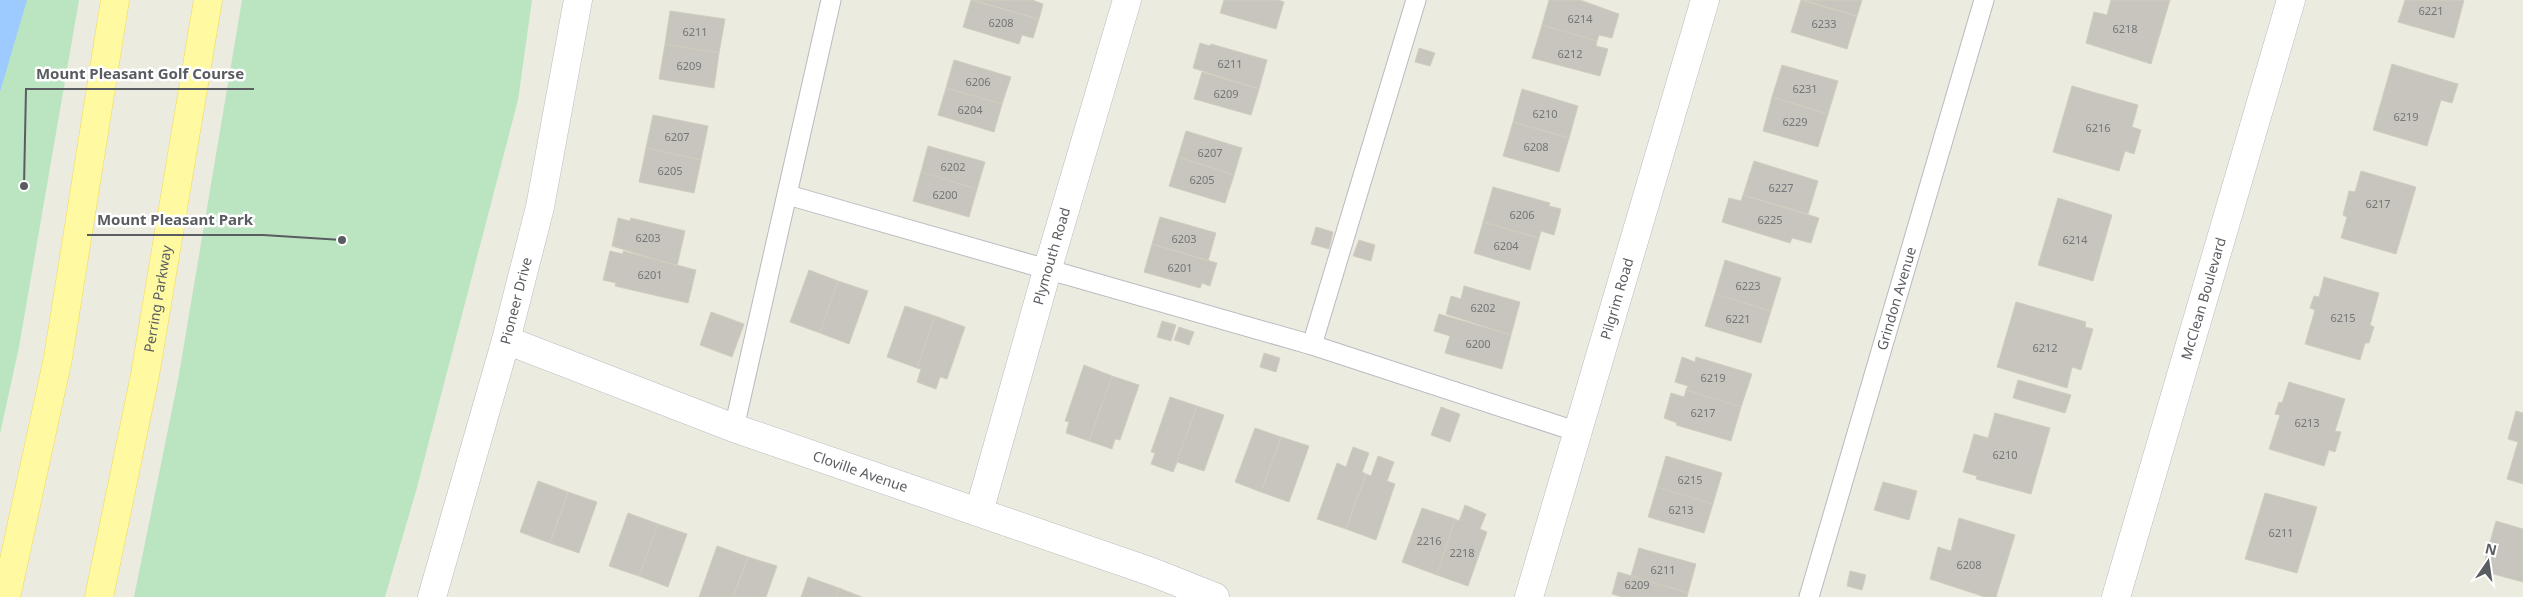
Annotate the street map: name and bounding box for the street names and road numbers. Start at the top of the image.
street label: Plymouth Road [1028,205,1074,307]
street label: McClean Boulevard [2176,235,2230,362]
street label: Perring Parkway [139,243,176,354]
street label: Grindon Avenue [1872,244,1920,352]
street label: Pioneer Drive [495,255,536,346]
street label: Pilgrim Road [1595,255,1637,342]
street label: Cloville Avenue [810,446,911,496]

